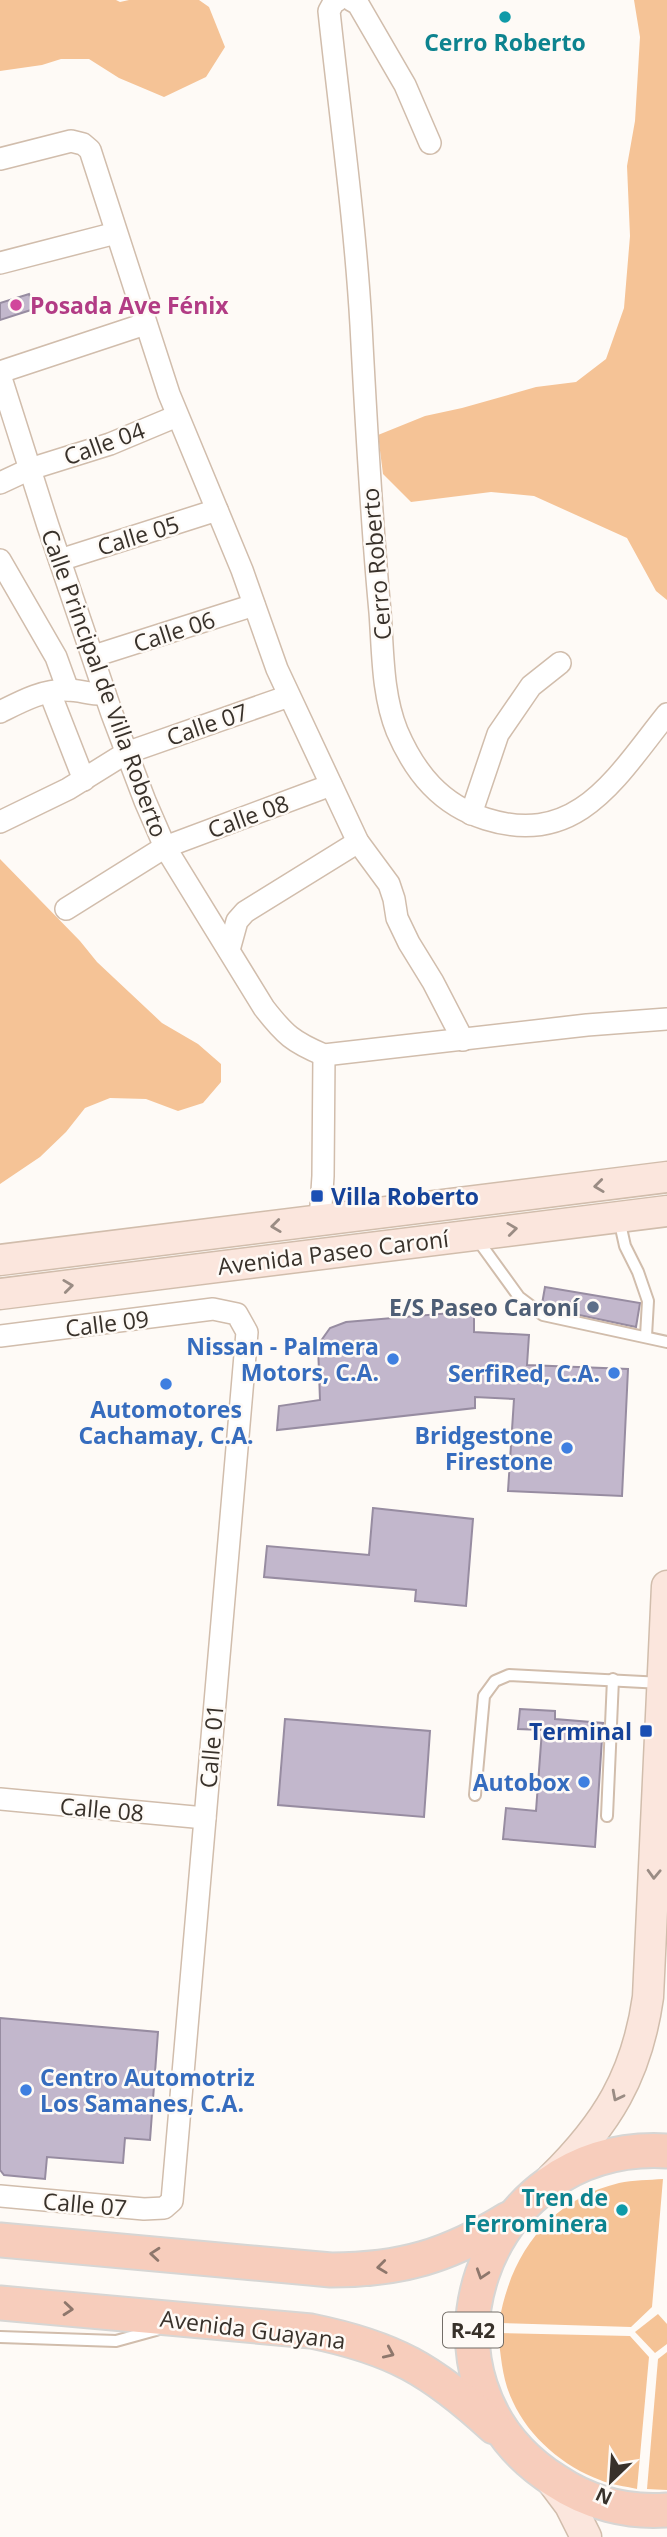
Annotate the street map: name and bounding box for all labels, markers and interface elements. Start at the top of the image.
marker: Cerro Roberto [497,9,513,25]
place label: Cerro Roberto [424,26,586,58]
place label: Posada Ave Fénix [30,289,229,321]
marker: Posada Ave Fénix [8,297,24,313]
street label: Calle 04 [59,414,149,472]
street label: Cerro Roberto [353,487,399,641]
street label: Calle 05 [93,507,183,563]
street label: Calle Principal de Villa Roberto [34,525,176,841]
street label: Calle 06 [129,603,219,659]
street label: Calle 07 [162,695,252,753]
street label: Calle 08 [203,787,293,845]
one-way arrow [593,1178,605,1193]
place label: Villa Roberto [331,1180,479,1212]
marker: Villa Roberto [309,1188,325,1204]
one-way arrow [270,1219,282,1234]
street label: Avenida Paseo Caroní [216,1222,451,1282]
one-way arrow [506,1222,518,1237]
one-way arrow [62,1278,74,1293]
place label: E/S Paseo Caroní [389,1291,580,1323]
marker: E/S Paseo Caroní [585,1299,601,1315]
street label: Calle 09 [63,1302,151,1344]
place label: Nissan - Palmera Motors, C.A. [186,1330,379,1388]
marker: Nissan - Palmera Motors, C.A. [385,1351,401,1367]
place label: SerfiRed, C.A. [448,1357,600,1389]
marker: SerfiRed, C.A. [606,1365,622,1381]
marker: Automotores Cachamay, C.A. [158,1376,174,1392]
place label: Automotores Cachamay, C.A. [78,1393,254,1451]
place label: Bridgestone Firestone [415,1419,553,1477]
marker: Bridgestone Firestone [559,1440,575,1456]
street label: Calle 01 [191,1703,231,1789]
place label: Terminal [529,1715,632,1747]
marker: Terminal [638,1723,654,1739]
place label: Autobox [473,1766,571,1798]
marker: Autobox [576,1774,592,1790]
street label: Calle 08 [59,1789,145,1829]
one-way arrow [646,1869,661,1880]
place label: Centro Automotriz Los Samanes, C.A. [40,2061,255,2119]
marker: Centro Automotriz Los Samanes, C.A. [18,2082,34,2098]
one-way arrow [611,2089,625,2101]
place label: Tren de Ferrominera [464,2181,608,2239]
street label: Calle 07 [42,2184,128,2224]
marker: Tren de Ferrominera [614,2202,630,2218]
one-way arrow [150,2247,161,2262]
one-way arrow [376,2260,388,2275]
one-way arrow [476,2267,490,2279]
one-way arrow [63,2301,74,2316]
street label: Avenida Guayana [159,2302,347,2356]
road number: R-42 [443,2312,503,2348]
one-way arrow [382,2345,394,2359]
north arrow [576,2446,646,2516]
text: N [591,2481,616,2511]

